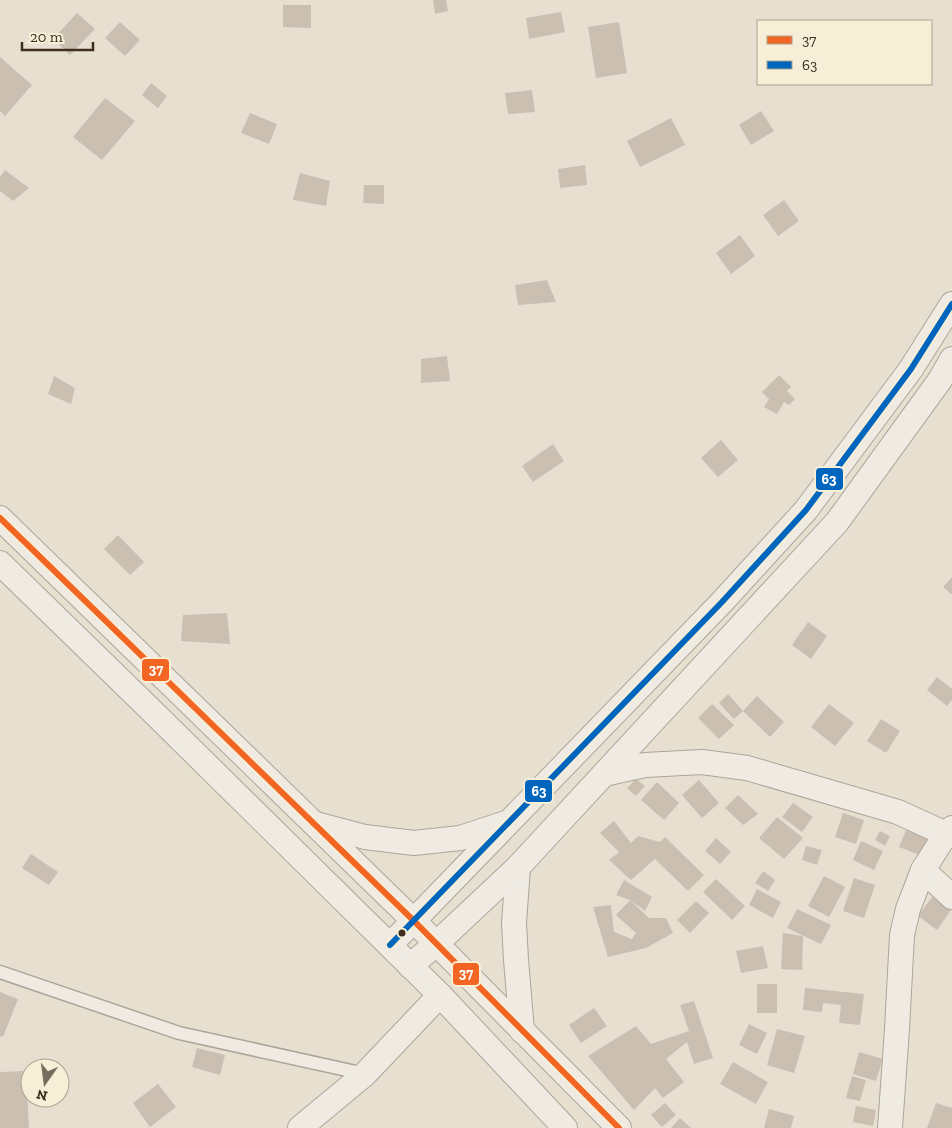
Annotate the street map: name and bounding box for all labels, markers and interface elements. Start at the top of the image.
scale bar [22,20,94,52]
legend [757,20,932,85]
text: 20 m [30,28,63,46]
text: 37 [802,31,816,49]
text: 63 [802,56,817,74]
line badge: 63 [815,467,844,491]
text: 63 [822,471,837,488]
line badge: 37 [141,658,170,682]
text: 37 [149,661,163,678]
line badge: 63 [524,779,553,803]
text: 63 [532,783,547,800]
unlabelled marker [397,928,407,938]
line badge: 37 [452,962,480,986]
text: 37 [459,965,473,982]
north arrow [20,1058,70,1108]
text: N [34,1086,49,1105]

